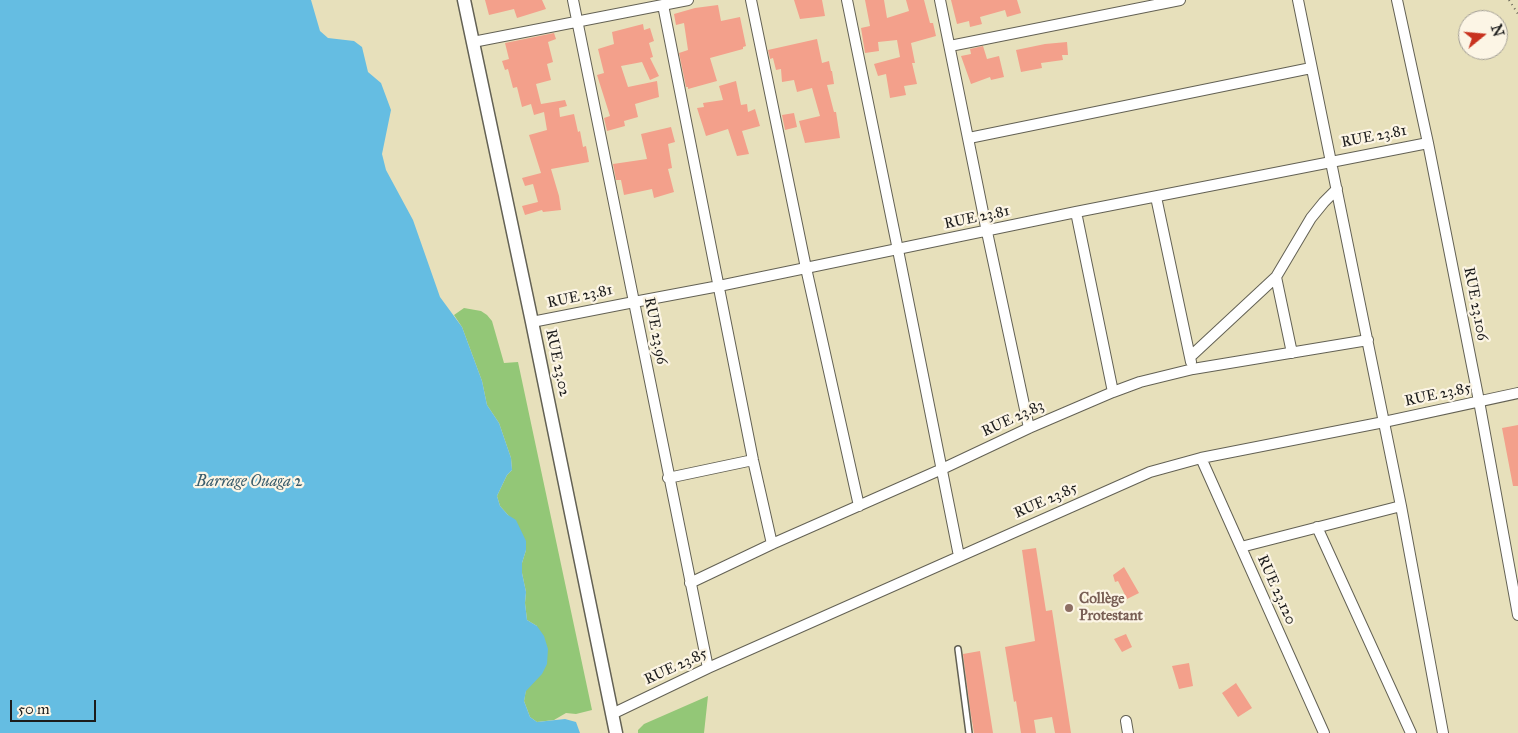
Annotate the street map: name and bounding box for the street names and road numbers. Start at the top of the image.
street label: RUE 23.81 [1340,122,1408,152]
street label: RUE 23.81 [943,202,1011,234]
street label: RUE 23.106 [1459,266,1491,342]
street label: RUE 23.81 [546,281,614,313]
street label: RUE 23.96 [640,296,670,366]
street label: RUE 23.02 [541,328,573,398]
street label: RUE 23.85 [1403,379,1473,411]
street label: RUE 23.83 [979,397,1047,441]
street label: RUE 23.85 [1012,479,1080,523]
street label: RUE 23.120 [1253,552,1299,628]
street label: RUE 23.85 [642,645,710,689]

